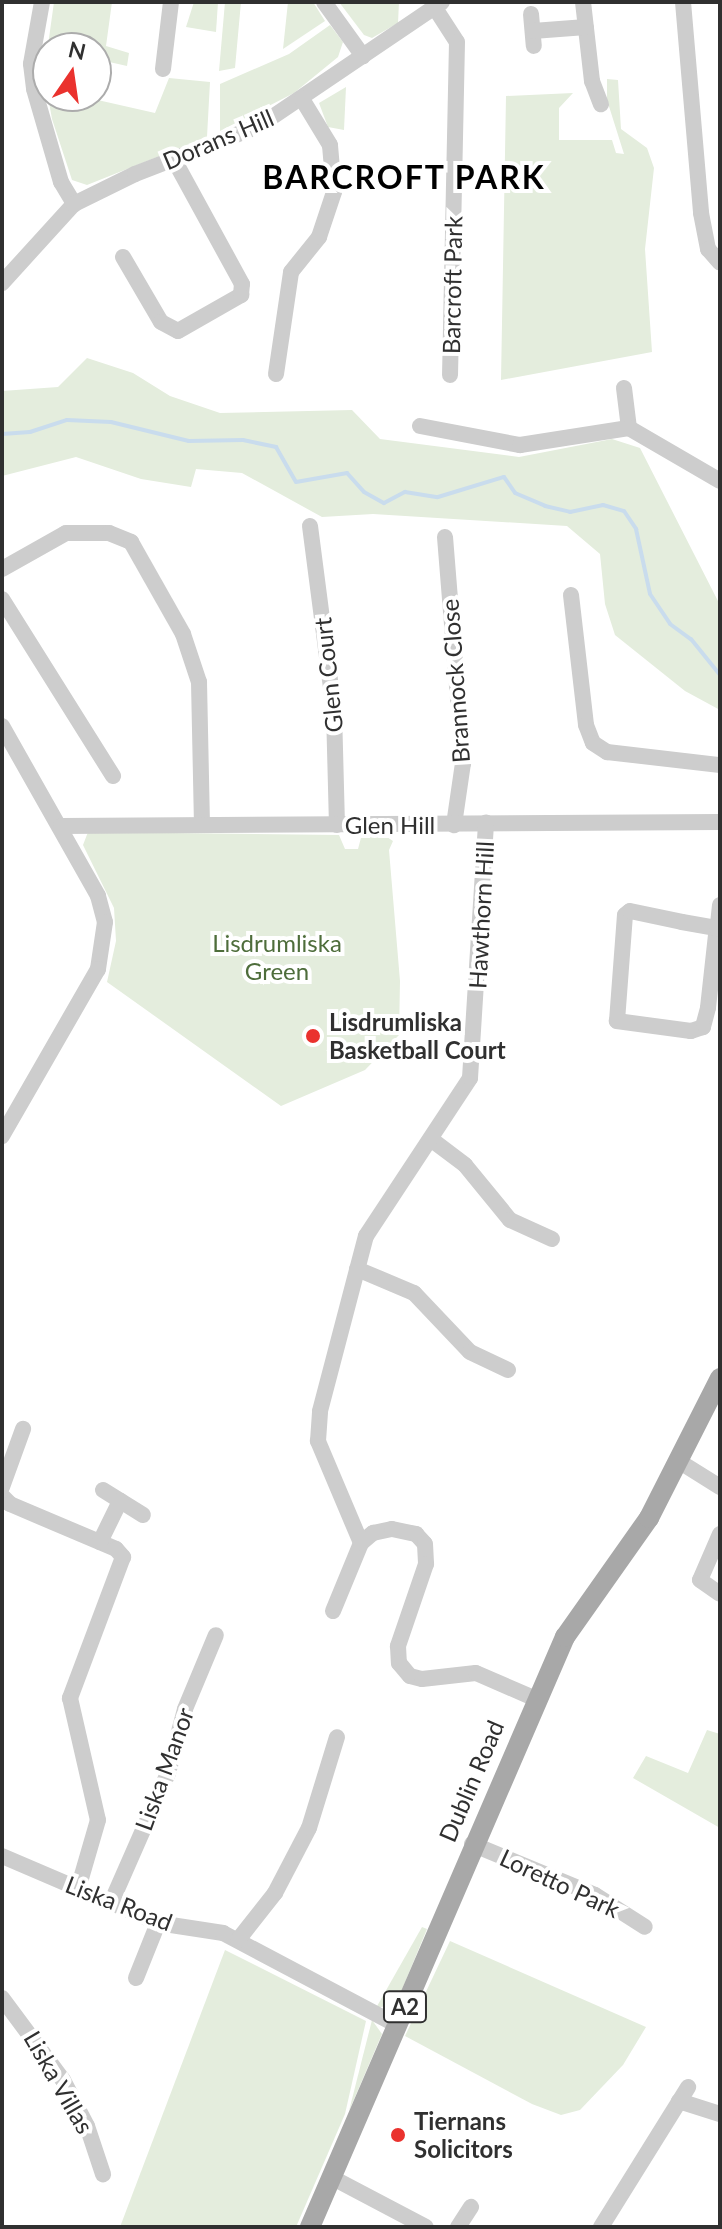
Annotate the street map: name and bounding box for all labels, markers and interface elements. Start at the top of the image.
north arrow [32,32,112,112]
text: N [66,35,88,65]
street label: Dorans Hill [158,103,278,175]
district label: BARCROFT PARK [262,158,546,196]
street label: Barcroft Park [436,216,468,354]
street label: Brannock Close [435,598,475,764]
street label: Glen Court [308,616,348,734]
street label: Glen Hill [345,811,435,839]
street label: Hawthorn Hill [463,840,499,990]
park label: Lisdrumliska Green [212,929,342,985]
place label: Lisdrumliska Basketball Court [329,1008,506,1064]
marker: Lisdrumliska Basketball Court [304,1027,322,1045]
street label: Liska Manor [129,1704,199,1834]
street label: Dublin Road [433,1716,509,1846]
street label: Loretto Park [496,1843,624,1923]
street label: Liska Road [62,1869,176,1937]
road number: A2 [381,1989,429,2025]
street label: Liska Villas [18,2025,100,2139]
place label: Tiernans Solicitors [414,2107,513,2163]
marker: Tiernans Solicitors [389,2126,407,2144]

